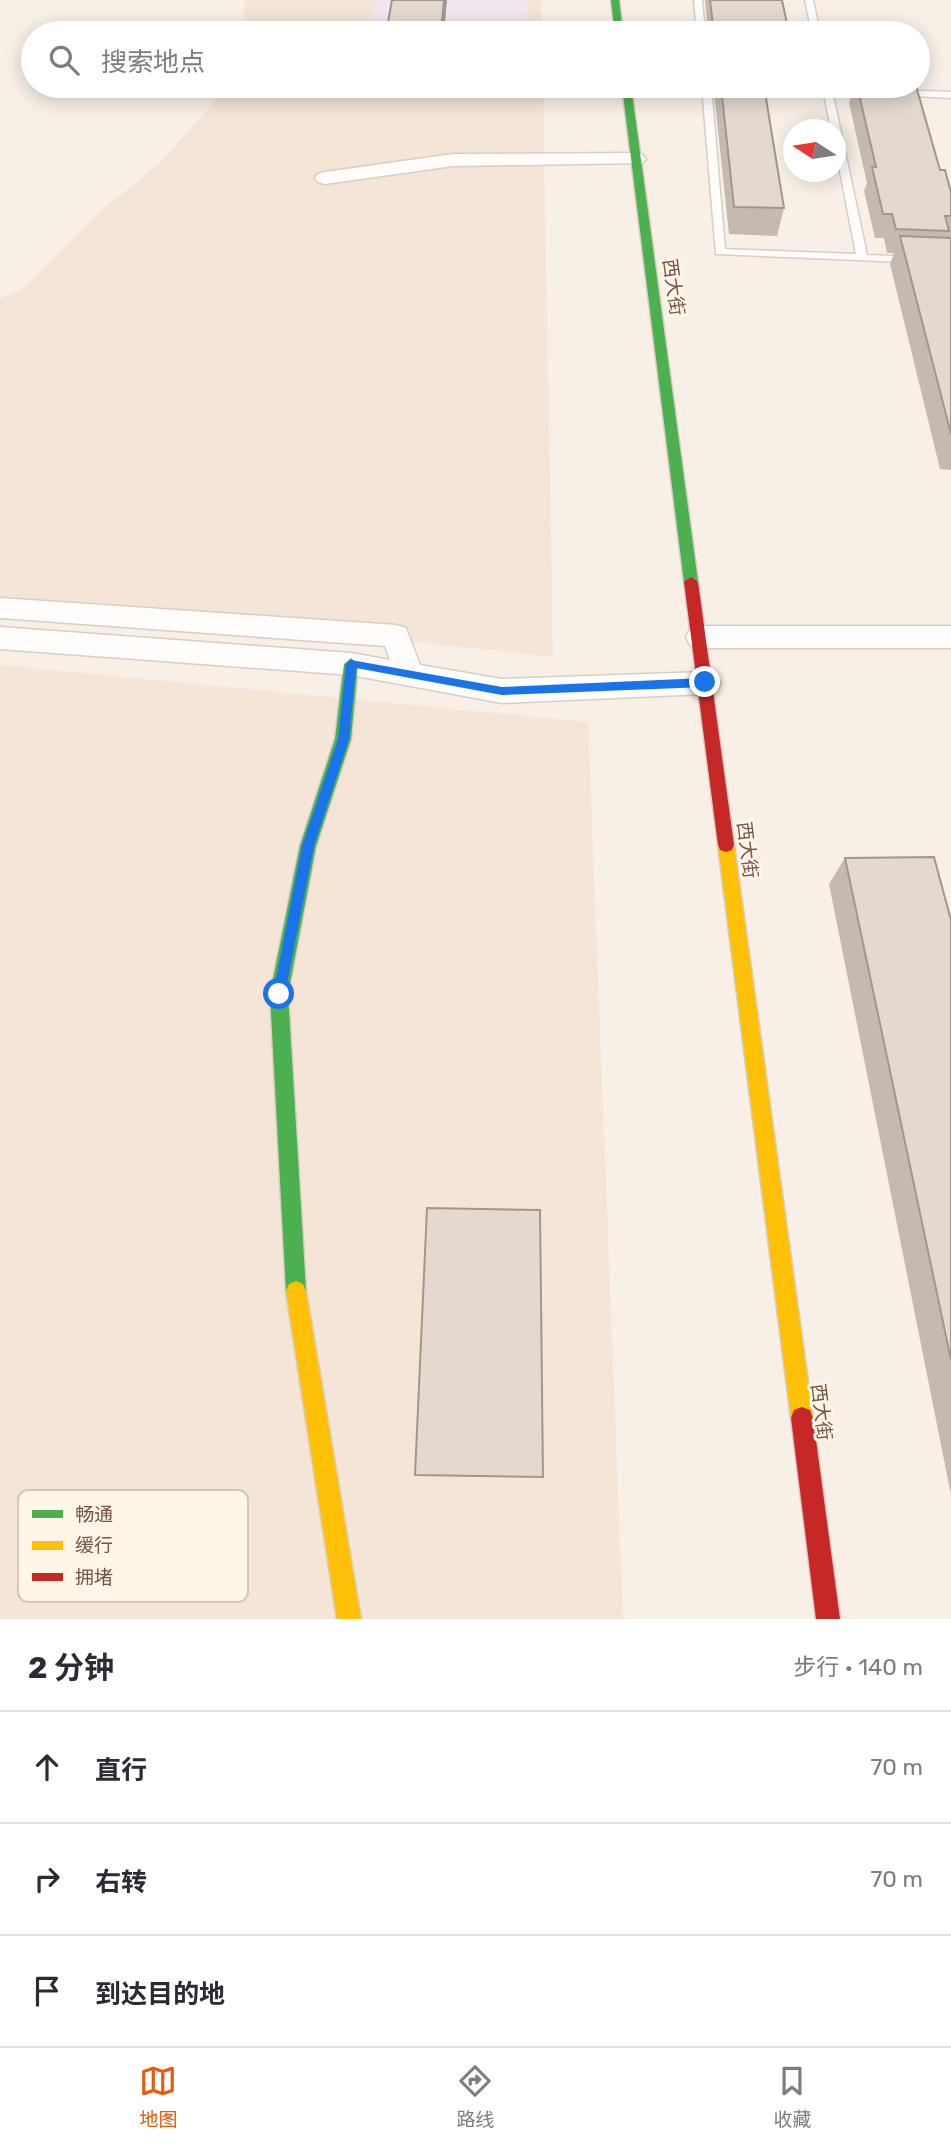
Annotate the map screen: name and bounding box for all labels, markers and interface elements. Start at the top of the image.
search box [21,21,930,98]
icon: search [45,41,83,79]
text: 搜索地点 [101,47,205,78]
north arrow [783,119,846,182]
street label: 西大街 [658,257,689,317]
route end [689,666,720,697]
street label: 西大街 [733,820,762,880]
route start [263,978,294,1009]
street label: 西大街 [807,1382,836,1442]
legend [18,1490,248,1602]
text: 畅通 [75,1503,113,1526]
text: 缓行 [75,1534,113,1557]
text: 拥堵 [75,1566,113,1589]
text: 2 分钟 [28,1650,114,1686]
text: 步行 · 140 m [793,1653,923,1681]
icon: ahead [28,1748,66,1786]
text: 70 m [871,1753,923,1781]
text: 直行 [95,1755,147,1786]
icon: right [28,1860,66,1898]
text: 70 m [871,1865,923,1893]
text: 右转 [95,1867,147,1898]
icon: arrive [28,1972,66,2010]
text: 到达目的地 [95,1979,225,2010]
tab: 地图 [139,2062,178,2131]
tab: 路线 [456,2062,495,2131]
tab: 收藏 [773,2062,812,2131]

